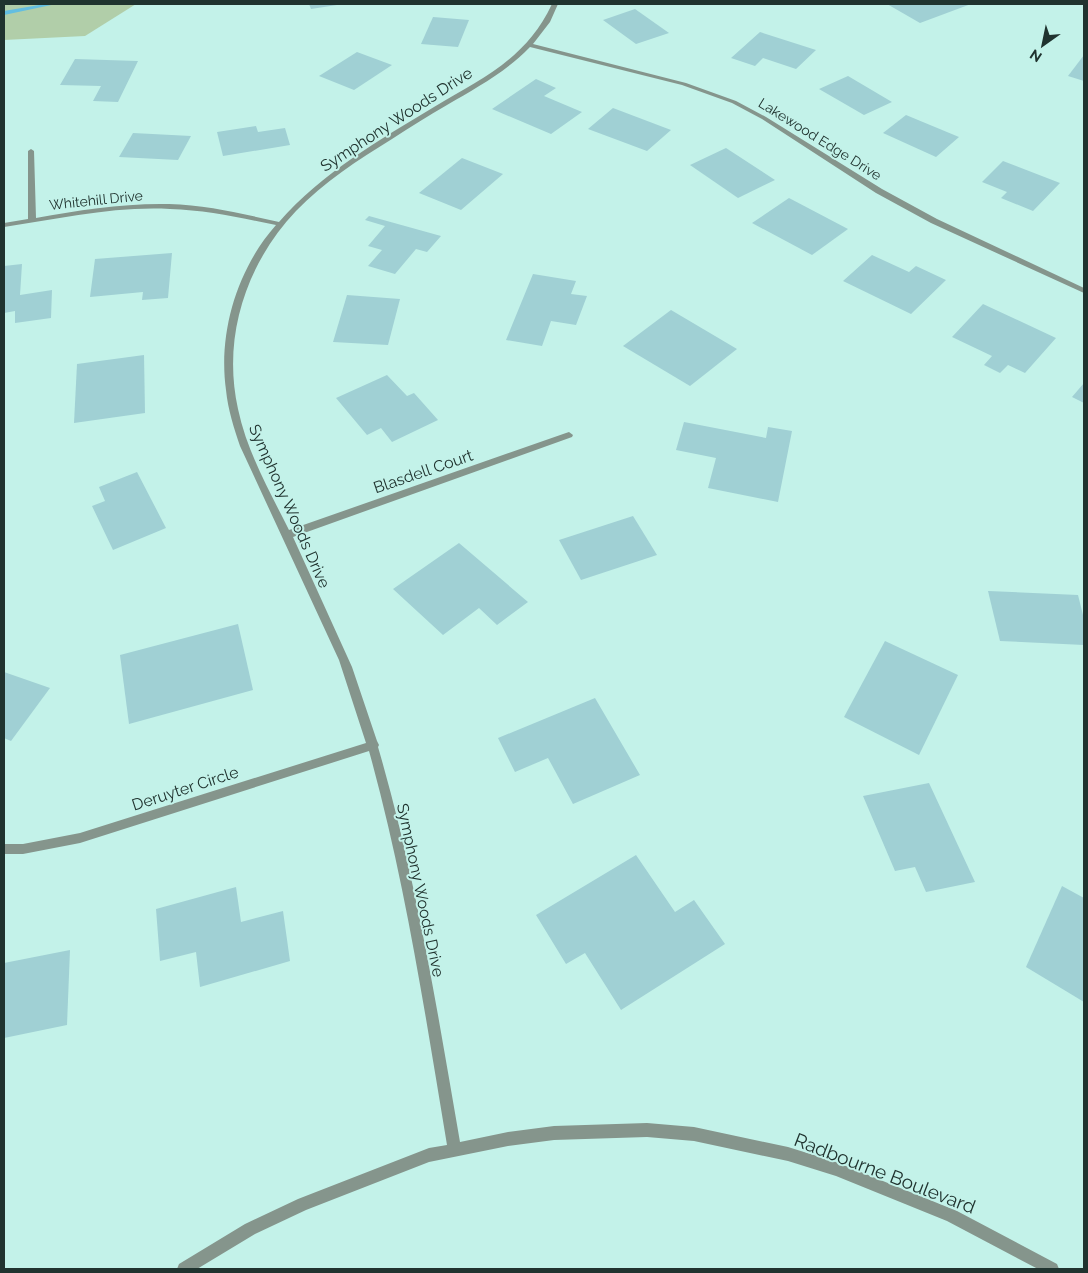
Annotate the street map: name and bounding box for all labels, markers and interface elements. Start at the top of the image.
north arrow [1018,20,1068,70]
text: N [1027,46,1045,66]
street label: Symphony Woods Drive [317,63,476,176]
street label: Lakewood Edge Drive [756,95,884,183]
street label: Whitehill Drive [48,187,144,213]
street label: Symphony Woods Drive [245,421,334,591]
street label: Blasdell Court [371,445,476,497]
street label: Deruyter Circle [129,762,241,815]
street label: Symphony Woods Drive [393,802,448,979]
street label: Radbourne Boulevard [791,1128,979,1218]

